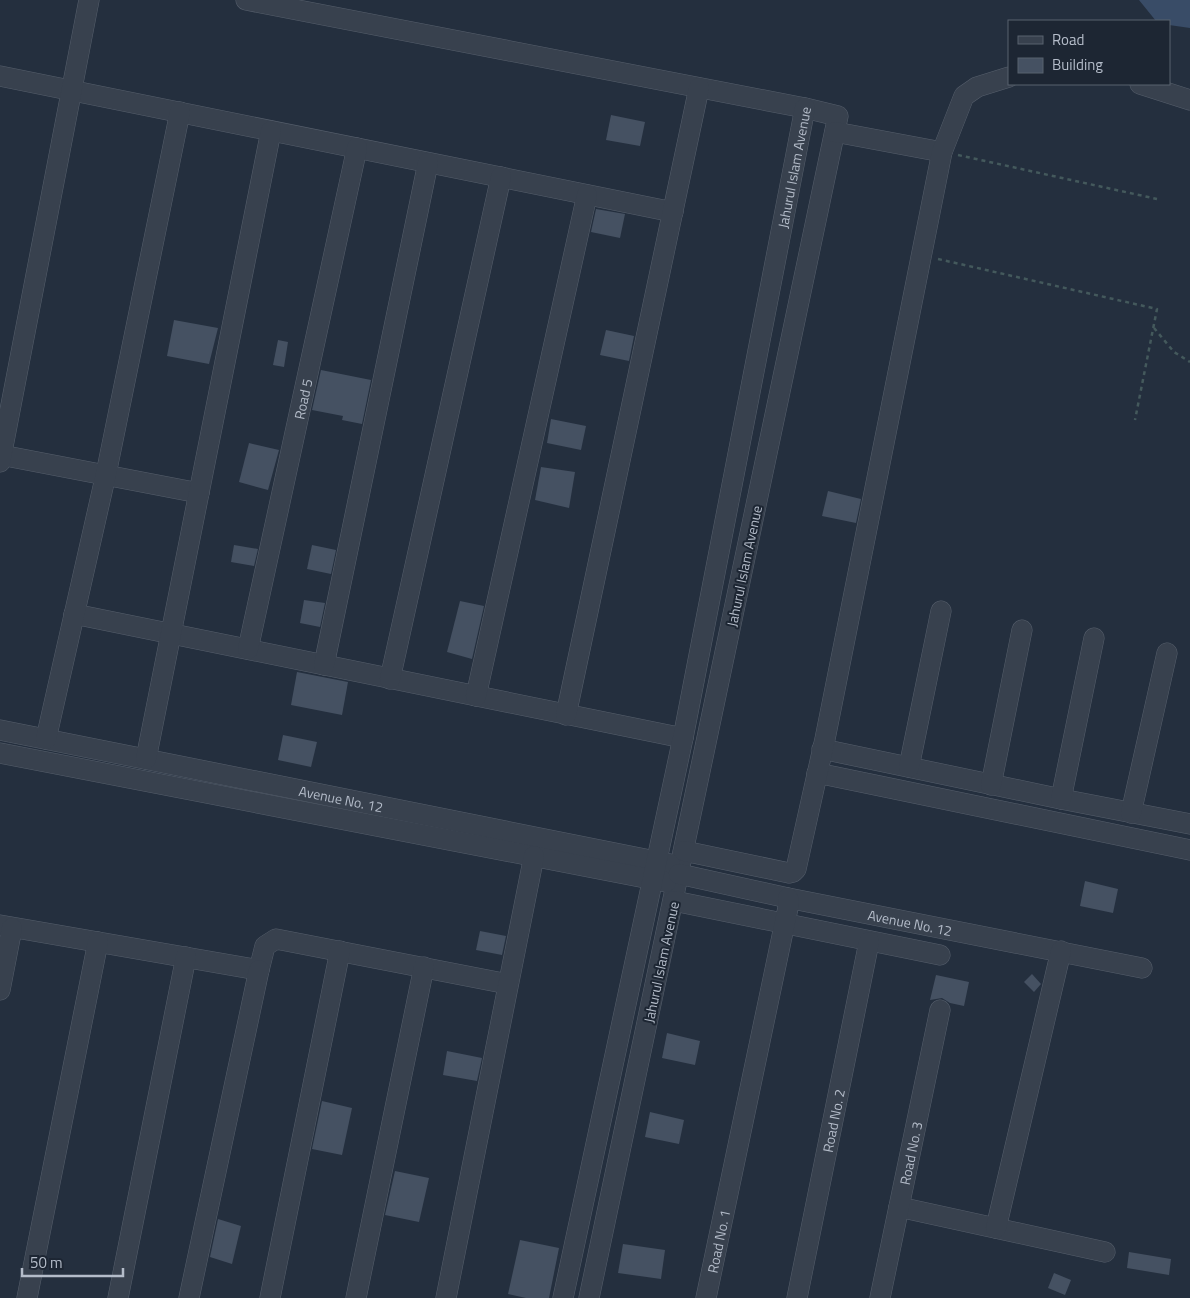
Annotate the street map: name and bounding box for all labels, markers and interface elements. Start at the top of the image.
legend [1008,20,1170,85]
text: Road [1052,28,1084,51]
text: Building [1052,53,1103,76]
street label: Jahurul Islam Avenue [771,105,816,230]
street label: Road 5 [288,376,317,421]
street label: Jahurul Islam Avenue [721,503,767,629]
street label: Avenue No. 12 [297,780,385,817]
street label: Jahurul Islam Avenue [638,899,684,1025]
street label: Avenue No. 12 [866,904,954,941]
street label: Road No. 2 [816,1087,850,1154]
street label: Road No. 3 [893,1120,927,1187]
street label: Road No. 1 [701,1208,735,1275]
scale bar [22,1246,124,1278]
text: 50 m [30,1251,63,1274]

